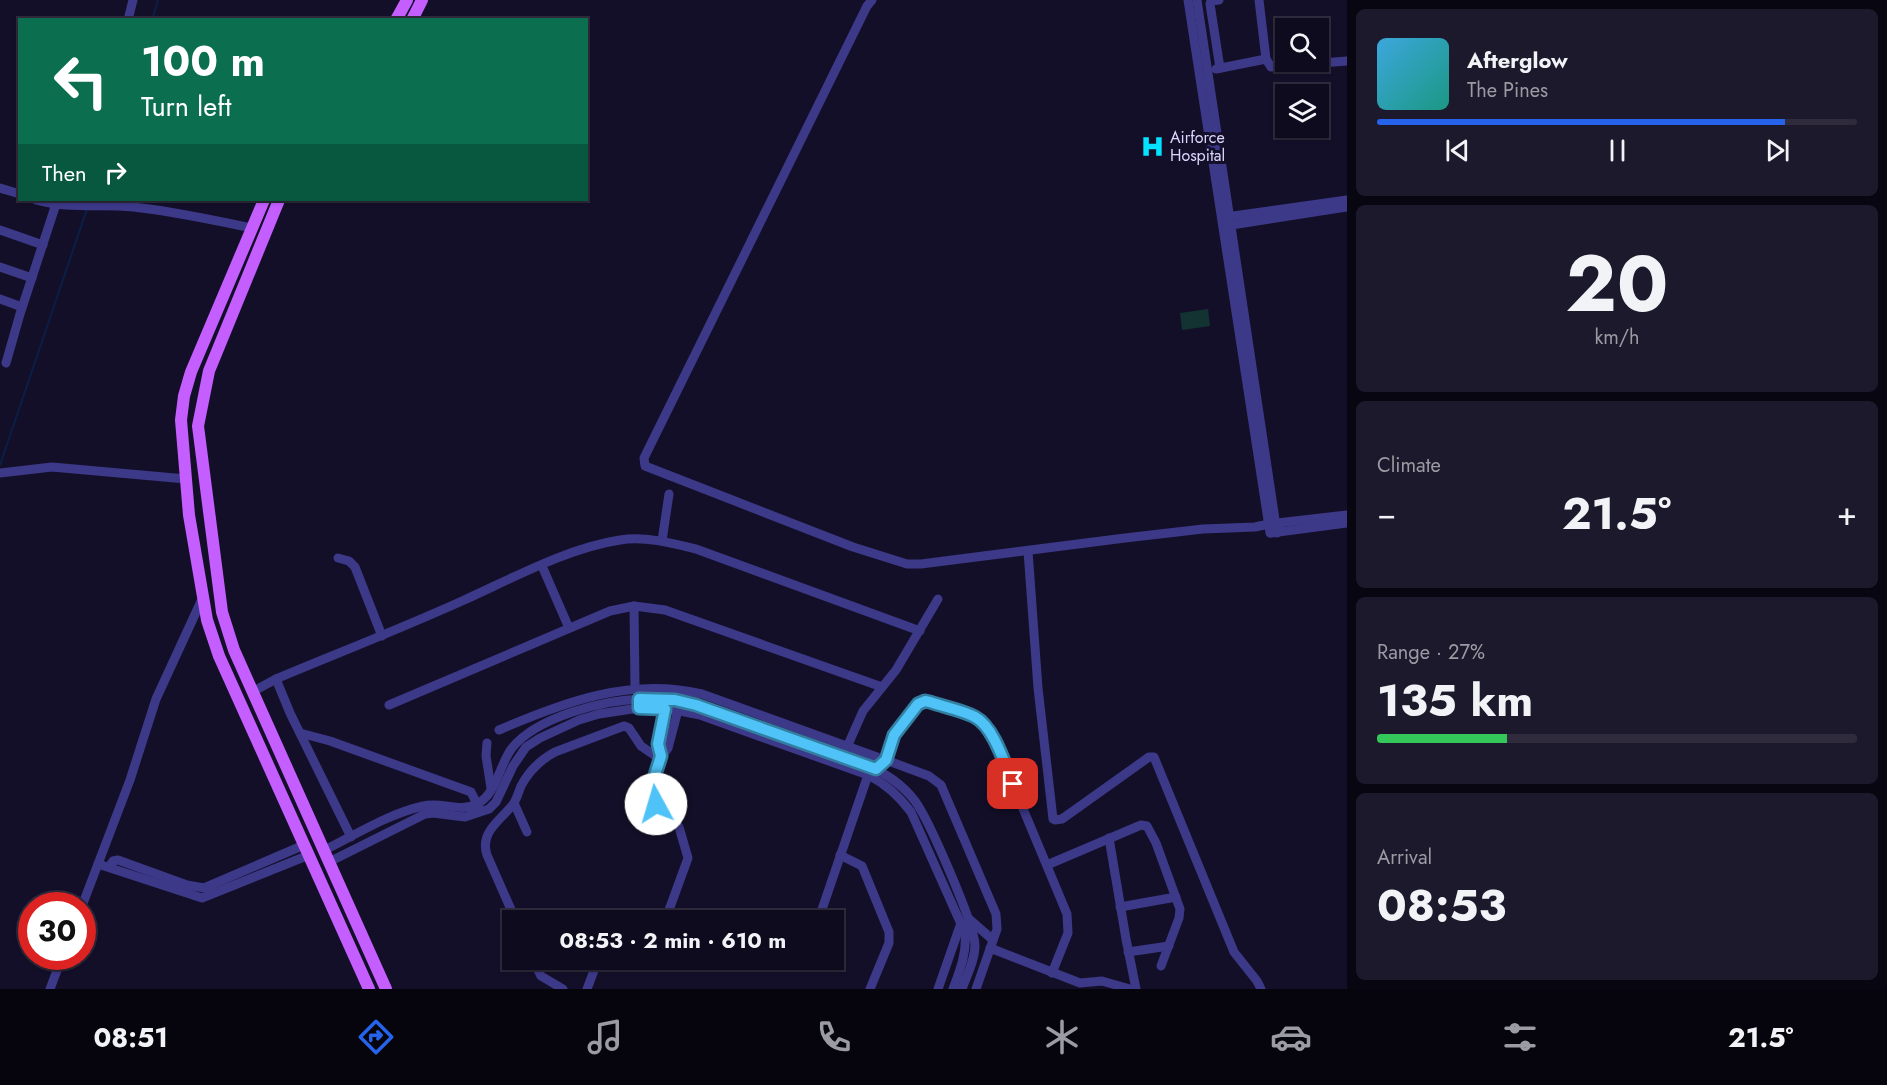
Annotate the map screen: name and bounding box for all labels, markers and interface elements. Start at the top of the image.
map controls [1275,18,1329,138]
button: search [1275,18,1329,72]
text: 100 m [141,31,265,92]
icon: left [42,42,120,120]
text: Afterglow [1467,44,1568,76]
text: The Pines [1467,76,1548,105]
button: layers [1275,84,1329,138]
text: Turn left [141,87,231,126]
place label: Airforce Hospital [1170,126,1225,167]
hospital icon: Airforce Hospital [1139,133,1165,159]
icon: previous [1441,134,1474,167]
icon: pause [1601,134,1634,167]
icon: next [1761,134,1794,167]
icon: right [99,156,132,189]
text: Then [42,157,87,189]
text: 20 [1566,228,1668,340]
text: km/h [1594,323,1640,352]
text: Climate [1377,451,1441,480]
text: 21.5° [1562,481,1671,546]
text: − [1377,490,1396,537]
text: + [1837,490,1857,537]
text: Range · 27% [1377,638,1485,667]
text: 135 km [1377,668,1533,733]
pin [987,758,1038,809]
icon: arrive [996,767,1029,800]
position arrow [624,772,688,836]
text: Arrival [1377,843,1432,872]
text: 08:53 [1377,873,1506,938]
speed limit sign: 30 [18,892,96,970]
text: 08:53 · 2 min · 610 m [560,924,786,956]
icon: directions [355,1016,397,1058]
icon: music [584,1016,626,1058]
icon: phone [813,1016,855,1058]
icon: climate [1041,1016,1083,1058]
icon: car [1270,1016,1312,1058]
icon: filters [1499,1016,1541,1058]
text: 08:51 [93,1018,168,1057]
text: 21.5° [1728,1018,1794,1057]

